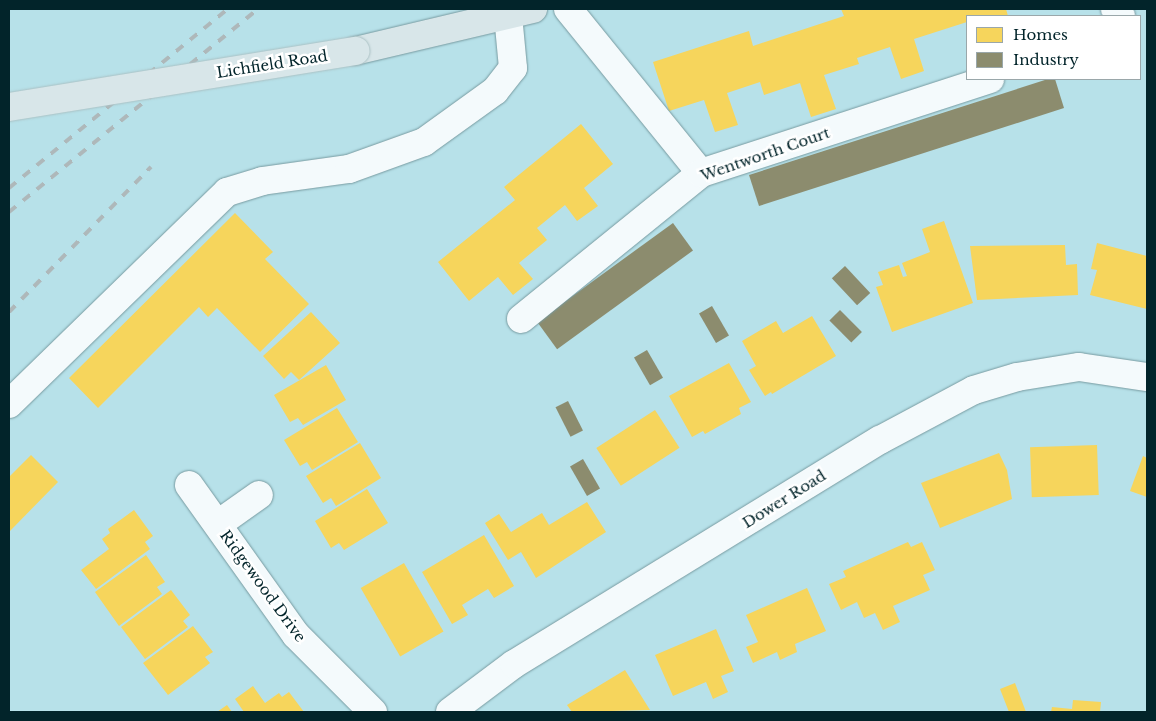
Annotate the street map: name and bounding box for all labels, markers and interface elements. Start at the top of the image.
legend [966,15,1141,80]
text: Homes [1013,25,1068,44]
street label: Lichfield Road [215,46,329,82]
text: Industry [1013,50,1079,69]
street label: Wentworth Court [698,123,832,185]
street label: Dower Road [739,466,829,532]
street label: Ridgewood Drive [216,527,310,645]

